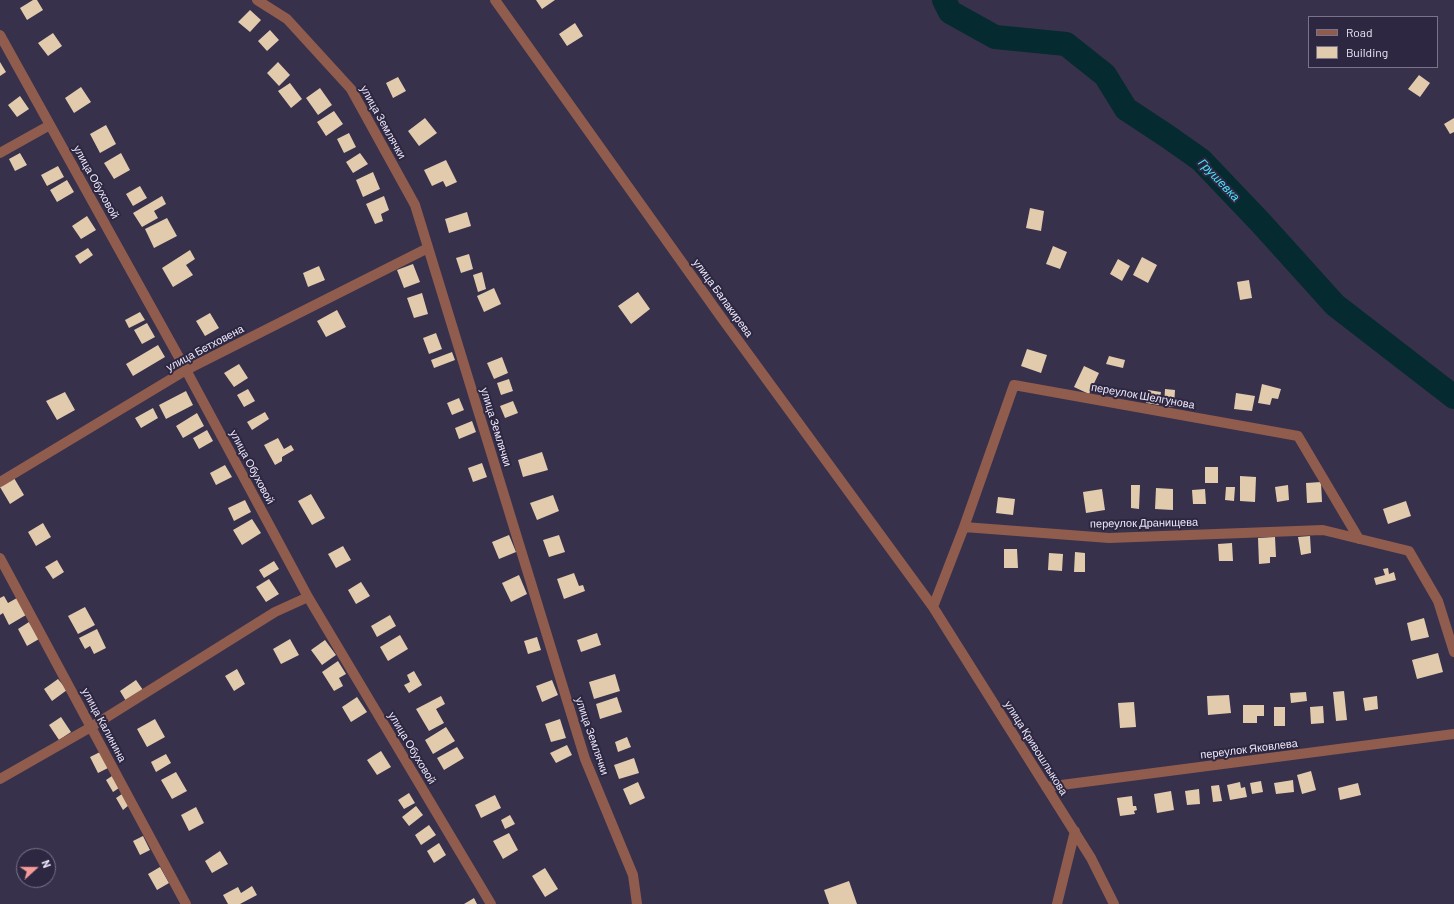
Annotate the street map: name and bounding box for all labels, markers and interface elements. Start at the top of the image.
legend [1308,16,1438,68]
text: Road [1346,25,1373,39]
text: Building [1346,45,1388,59]
street label: улица Землячки [357,83,409,161]
street label: улица Обуховой [70,143,122,221]
water label: Грушевка [1195,156,1243,204]
street label: улица Балакирева [690,256,756,340]
street label: улица Бетховена [164,322,246,374]
street label: переулок Шелгунова [1090,380,1196,412]
street label: улица Землячки [478,386,514,468]
street label: улица Обуховой [227,428,277,506]
street label: переулок Дранищева [1090,515,1198,531]
street label: улица Калинина [79,686,129,764]
street label: улица Землячки [572,695,612,777]
street label: улица Кривошлыкова [1002,698,1070,798]
street label: улица Обуховой [385,709,439,787]
street label: переулок Яковлева [1200,736,1298,762]
north arrow [16,848,56,888]
text: N [39,858,54,870]

